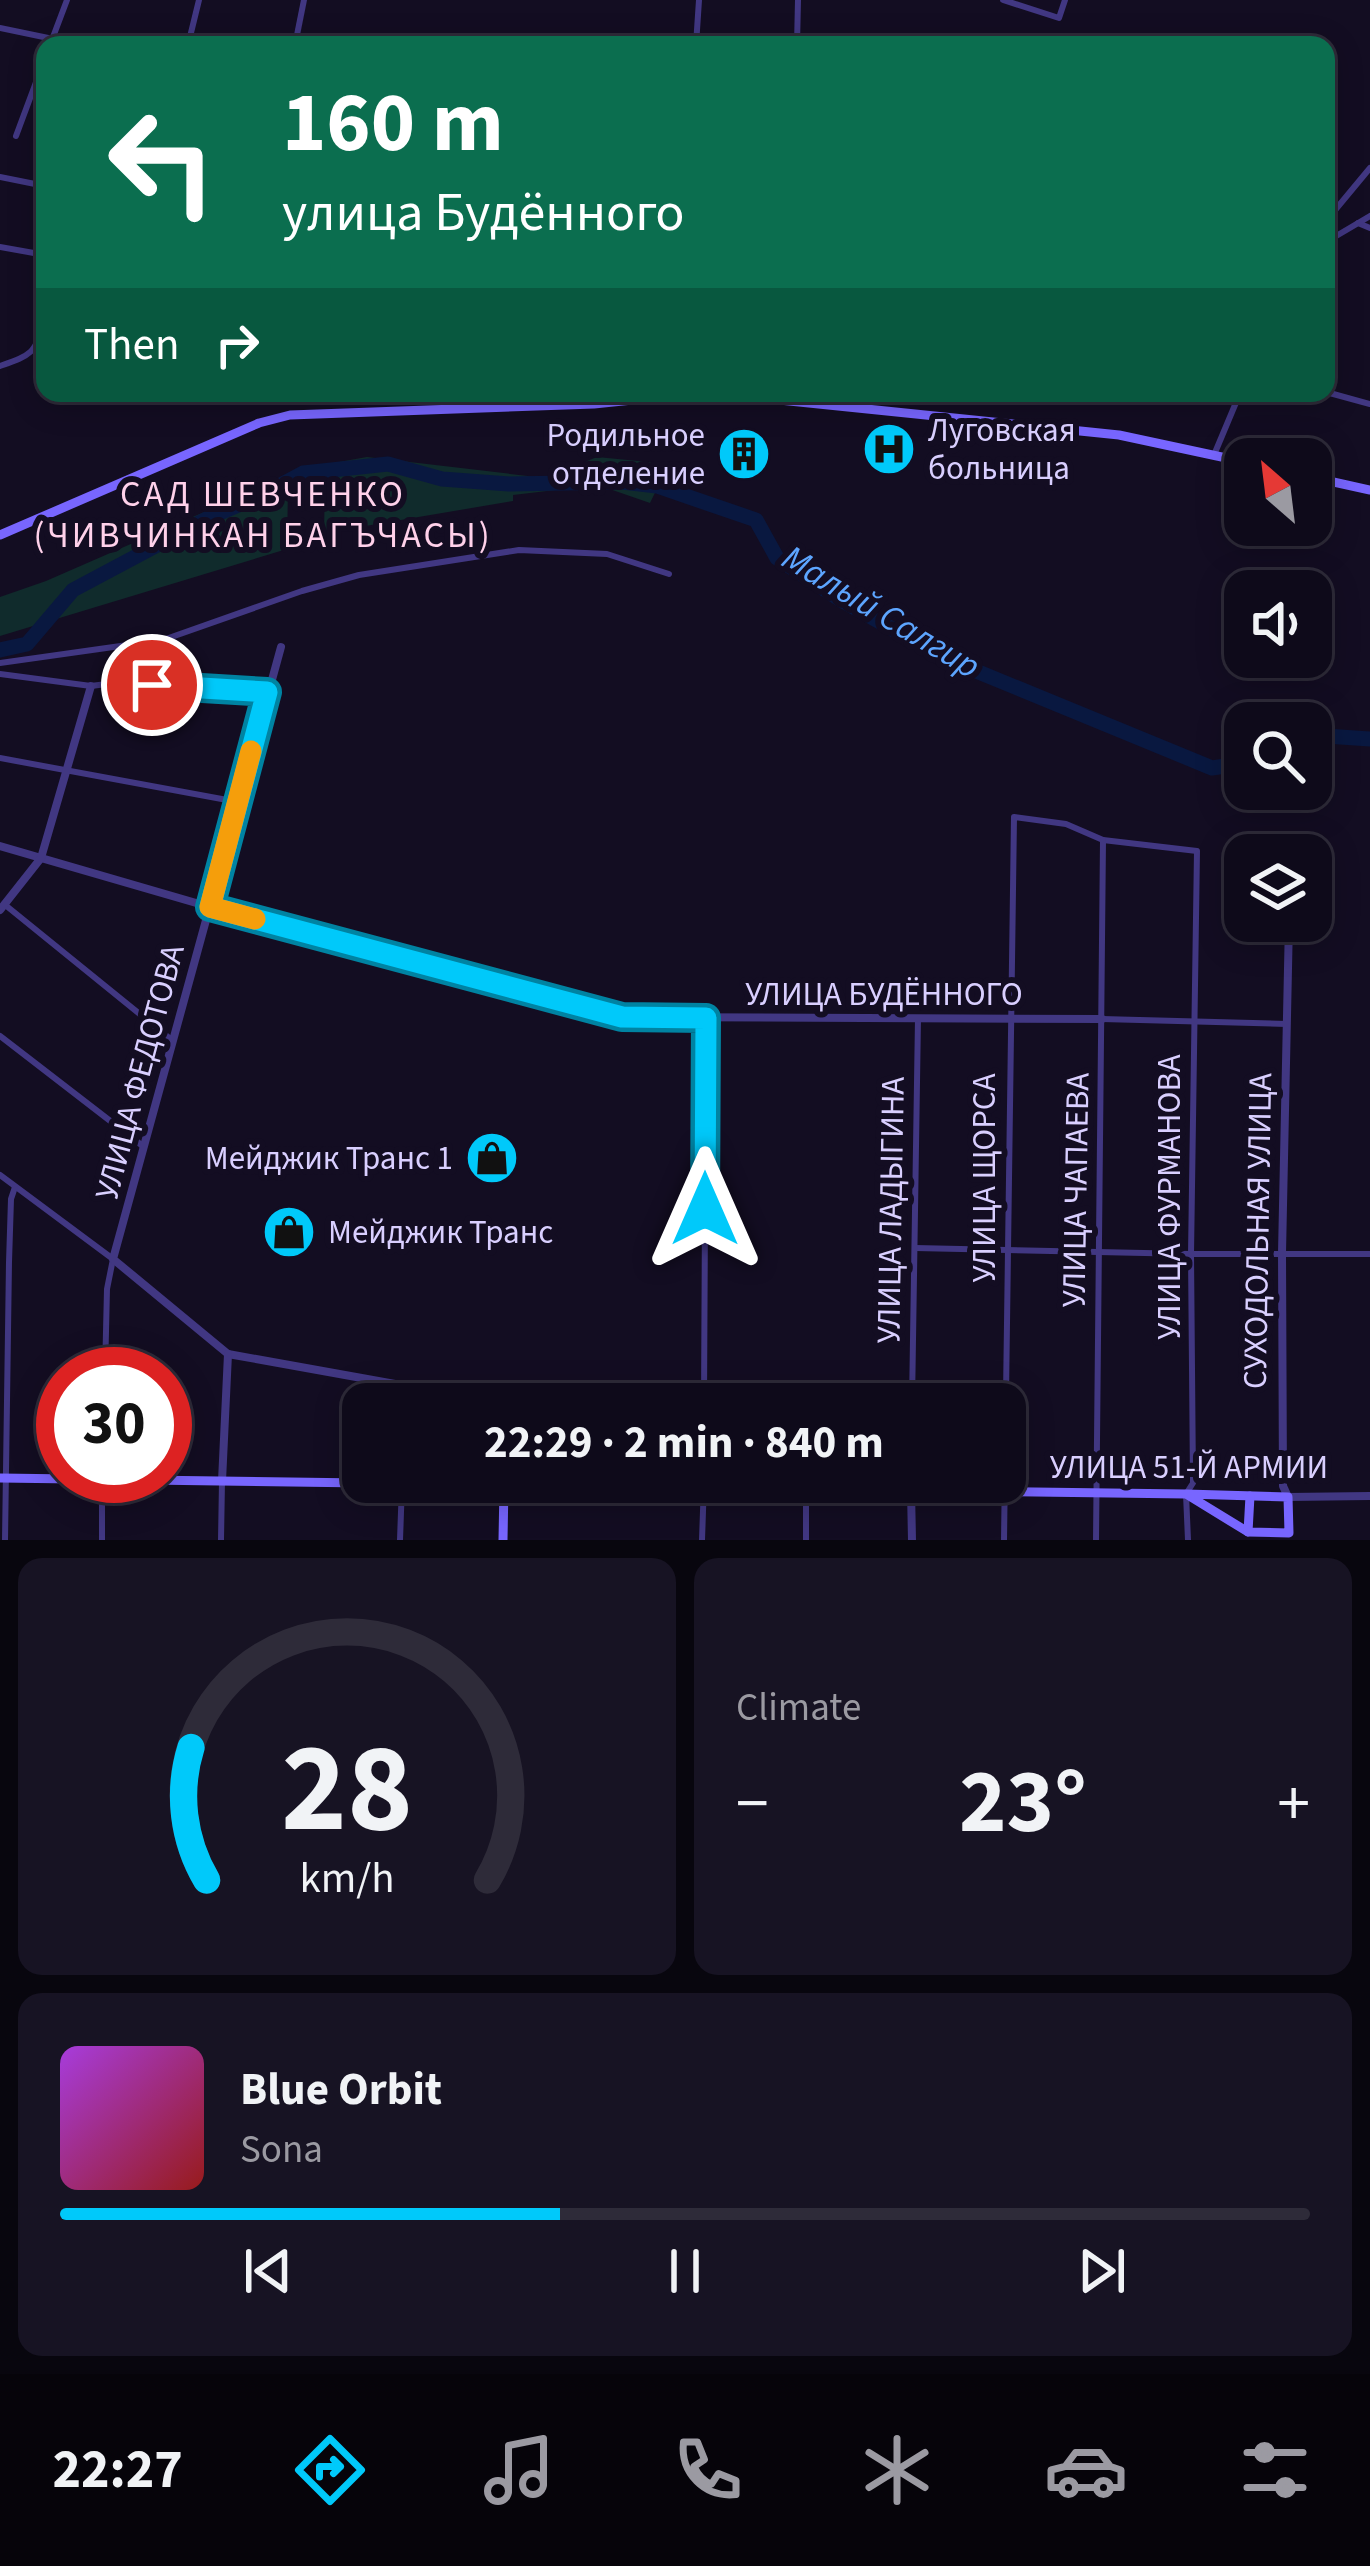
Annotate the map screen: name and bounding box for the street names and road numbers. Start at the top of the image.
street label: УЛИЦА ФЕДОТОВА [83,939,197,1205]
street label: УЛИЦА БУДЁННОГО [745,971,1023,1018]
street label: УЛИЦА ФУРМАНОВА [1146,1054,1193,1340]
street label: УЛИЦА ЧАПАЕВА [1050,1072,1102,1308]
street label: СУХОДОЛЬНАЯ УЛИЦА [1232,1072,1284,1390]
street label: УЛИЦА ЩОРСА [961,1073,1008,1283]
street label: УЛИЦА ЛАДЫГИНА [865,1076,917,1344]
street label: УЛИЦА 51-Й АРМИИ [1050,1444,1328,1491]

